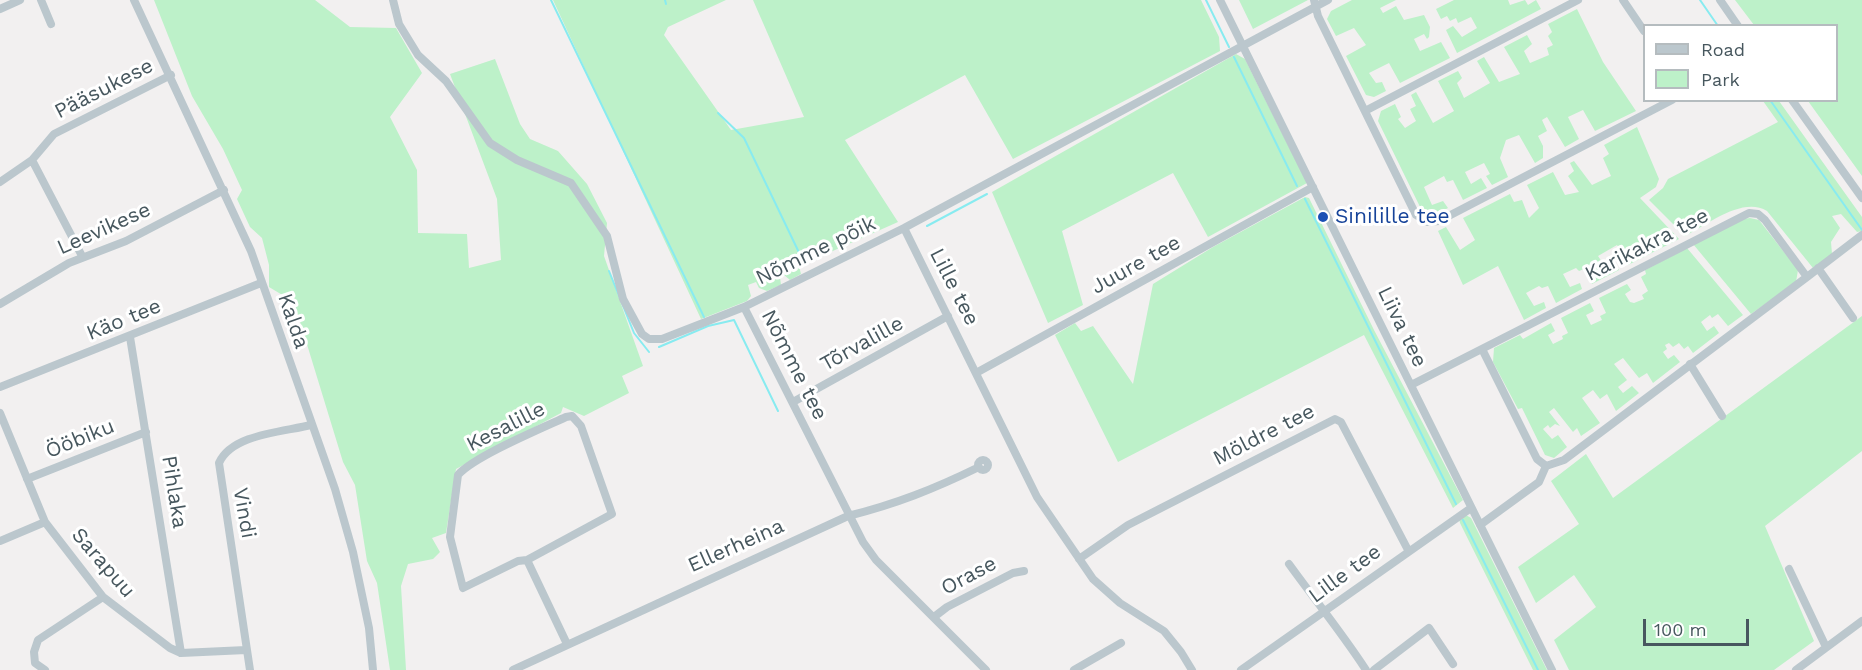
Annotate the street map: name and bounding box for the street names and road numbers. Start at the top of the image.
street label: Pääsukese [50,53,158,125]
street label: Leevikese [53,197,155,261]
street label: Karikakra tee [1581,203,1713,287]
street label: Nõmme põik [752,211,880,291]
street label: Juure tee [1087,230,1185,300]
street label: Lille tee [924,244,984,330]
street label: Liiva tee [1372,283,1432,371]
street label: Kalda [272,290,314,352]
street label: Käo tee [83,294,165,346]
street label: Nõmme tee [755,306,833,424]
street label: Tõrvalille [816,311,908,377]
street label: Kesalille [462,396,550,458]
street label: Möldre tee [1209,399,1319,471]
street label: Ööbiku [42,414,118,464]
street label: Pihlaka [156,454,192,530]
street label: Vindi [227,486,261,540]
street label: Ellerheina [684,514,788,578]
street label: Sarapuu [66,523,140,603]
street label: Lille tee [1304,539,1386,609]
street label: Orase [937,551,1001,601]

